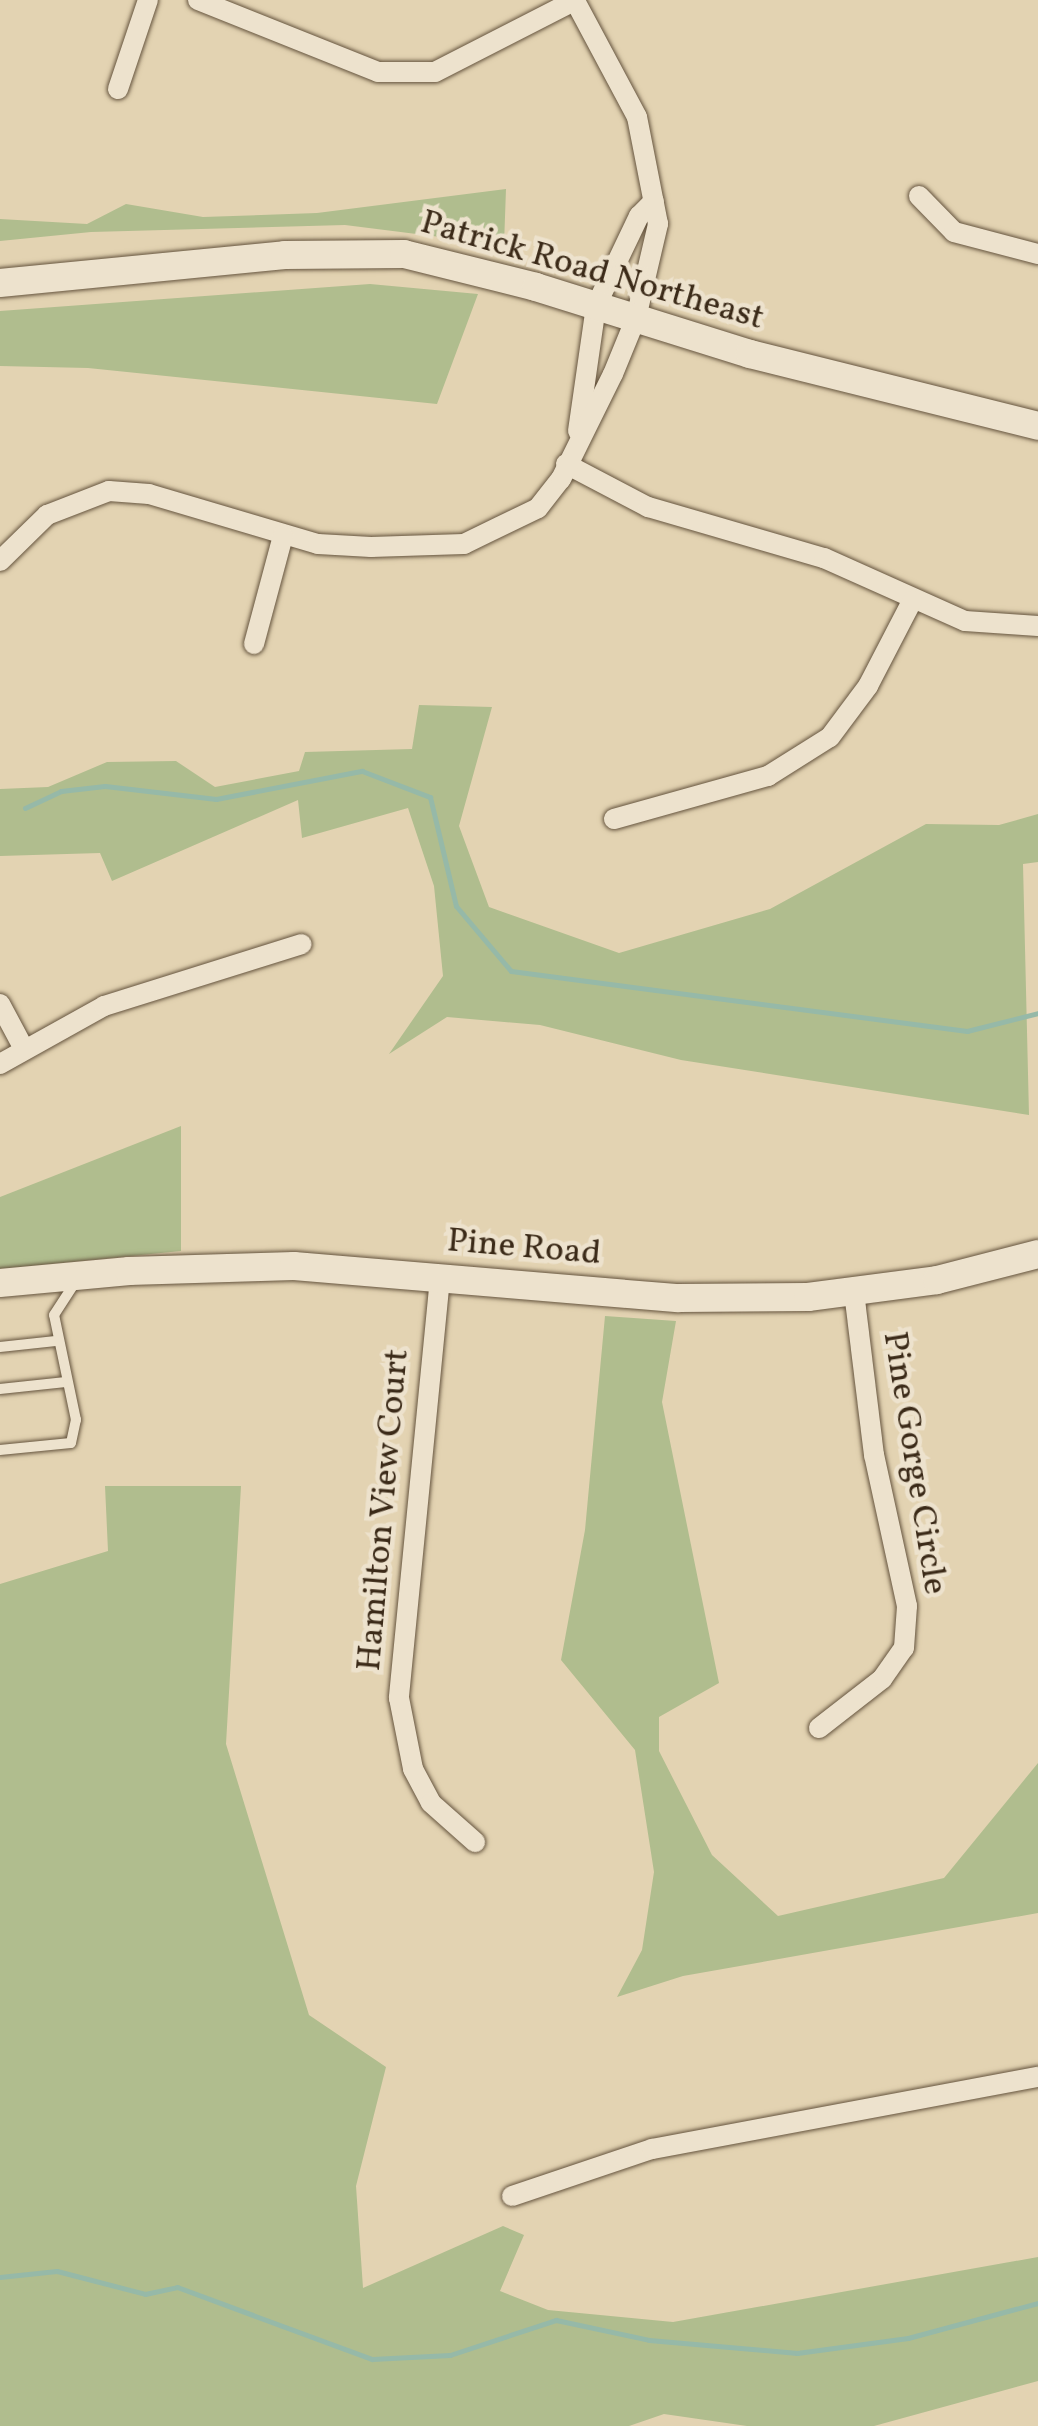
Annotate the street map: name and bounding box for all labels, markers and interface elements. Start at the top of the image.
street label: Patrick Road Northeast [415,202,769,340]
street label: Pine Road [445,1220,603,1276]
street label: Pine Gorge Circle [872,1329,956,1597]
street label: Hamilton View Court [349,1346,419,1674]

